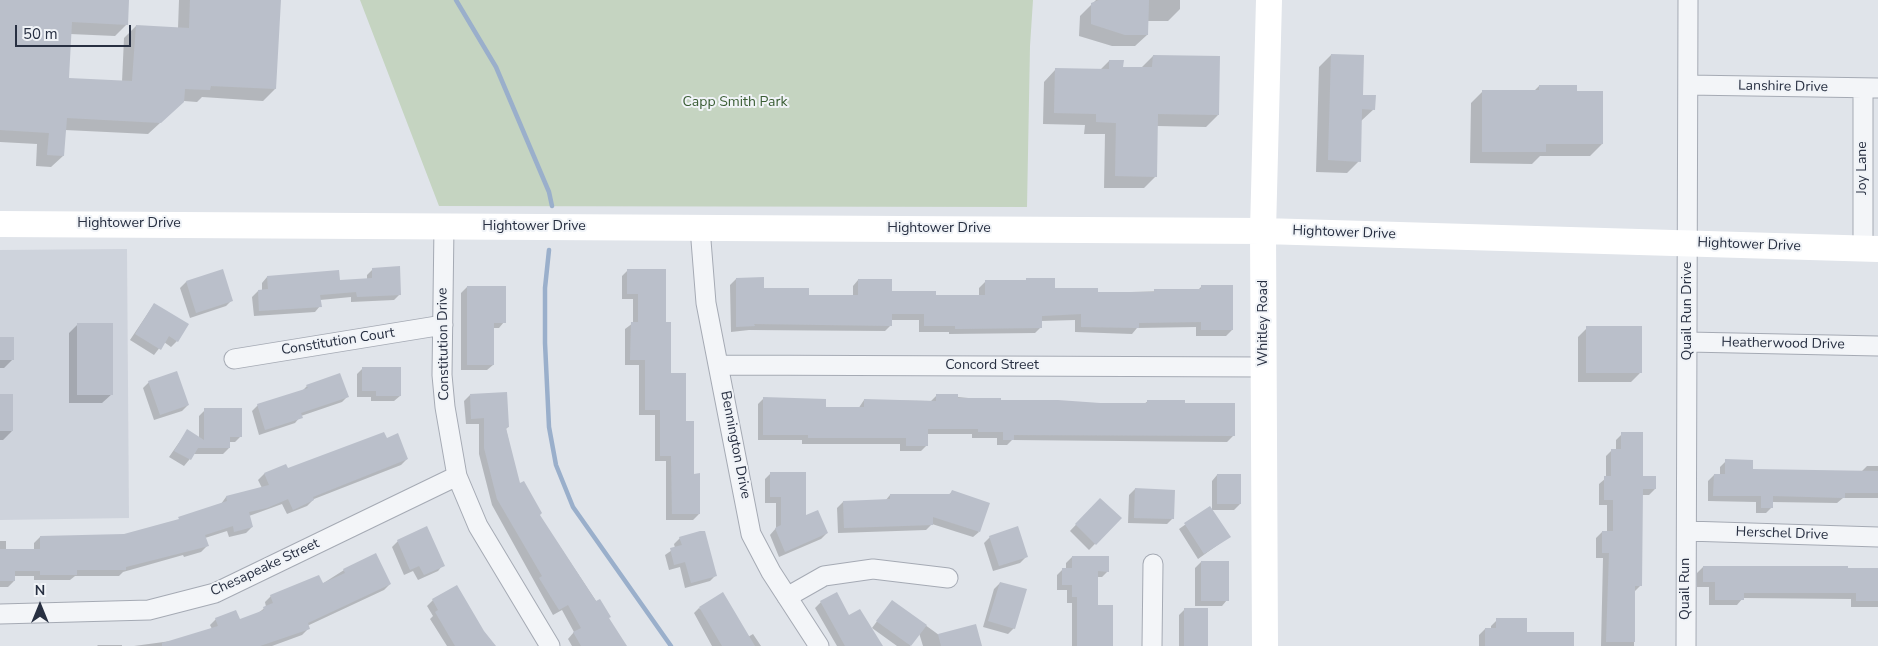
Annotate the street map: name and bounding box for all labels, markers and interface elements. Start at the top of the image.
scale bar [18,15,134,47]
text: 50 m [23,24,58,44]
street label: Lanshire Drive [1738,78,1828,96]
park label: Capp Smith Park [683,95,787,111]
street label: Joy Lane [1855,141,1871,195]
street label: Hightower Drive [77,216,181,232]
street label: Hightower Drive [482,219,586,235]
street label: Hightower Drive [887,221,991,237]
street label: Hightower Drive [1292,223,1396,243]
street label: Hightower Drive [1697,235,1801,255]
street label: Quail Run Drive [1680,262,1696,360]
street label: Whitley Road [1256,280,1272,366]
street label: Constitution Drive [435,287,453,401]
street label: Constitution Court [280,325,396,359]
street label: Heatherwood Drive [1721,335,1845,353]
street label: Concord Street [945,358,1039,374]
street label: Bennington Drive [716,390,754,500]
street label: Herschel Drive [1735,524,1829,544]
street label: Chesapeake Street [208,535,322,601]
street label: Quail Run [1678,558,1694,620]
north arrow [15,581,65,631]
text: N [35,581,45,600]

